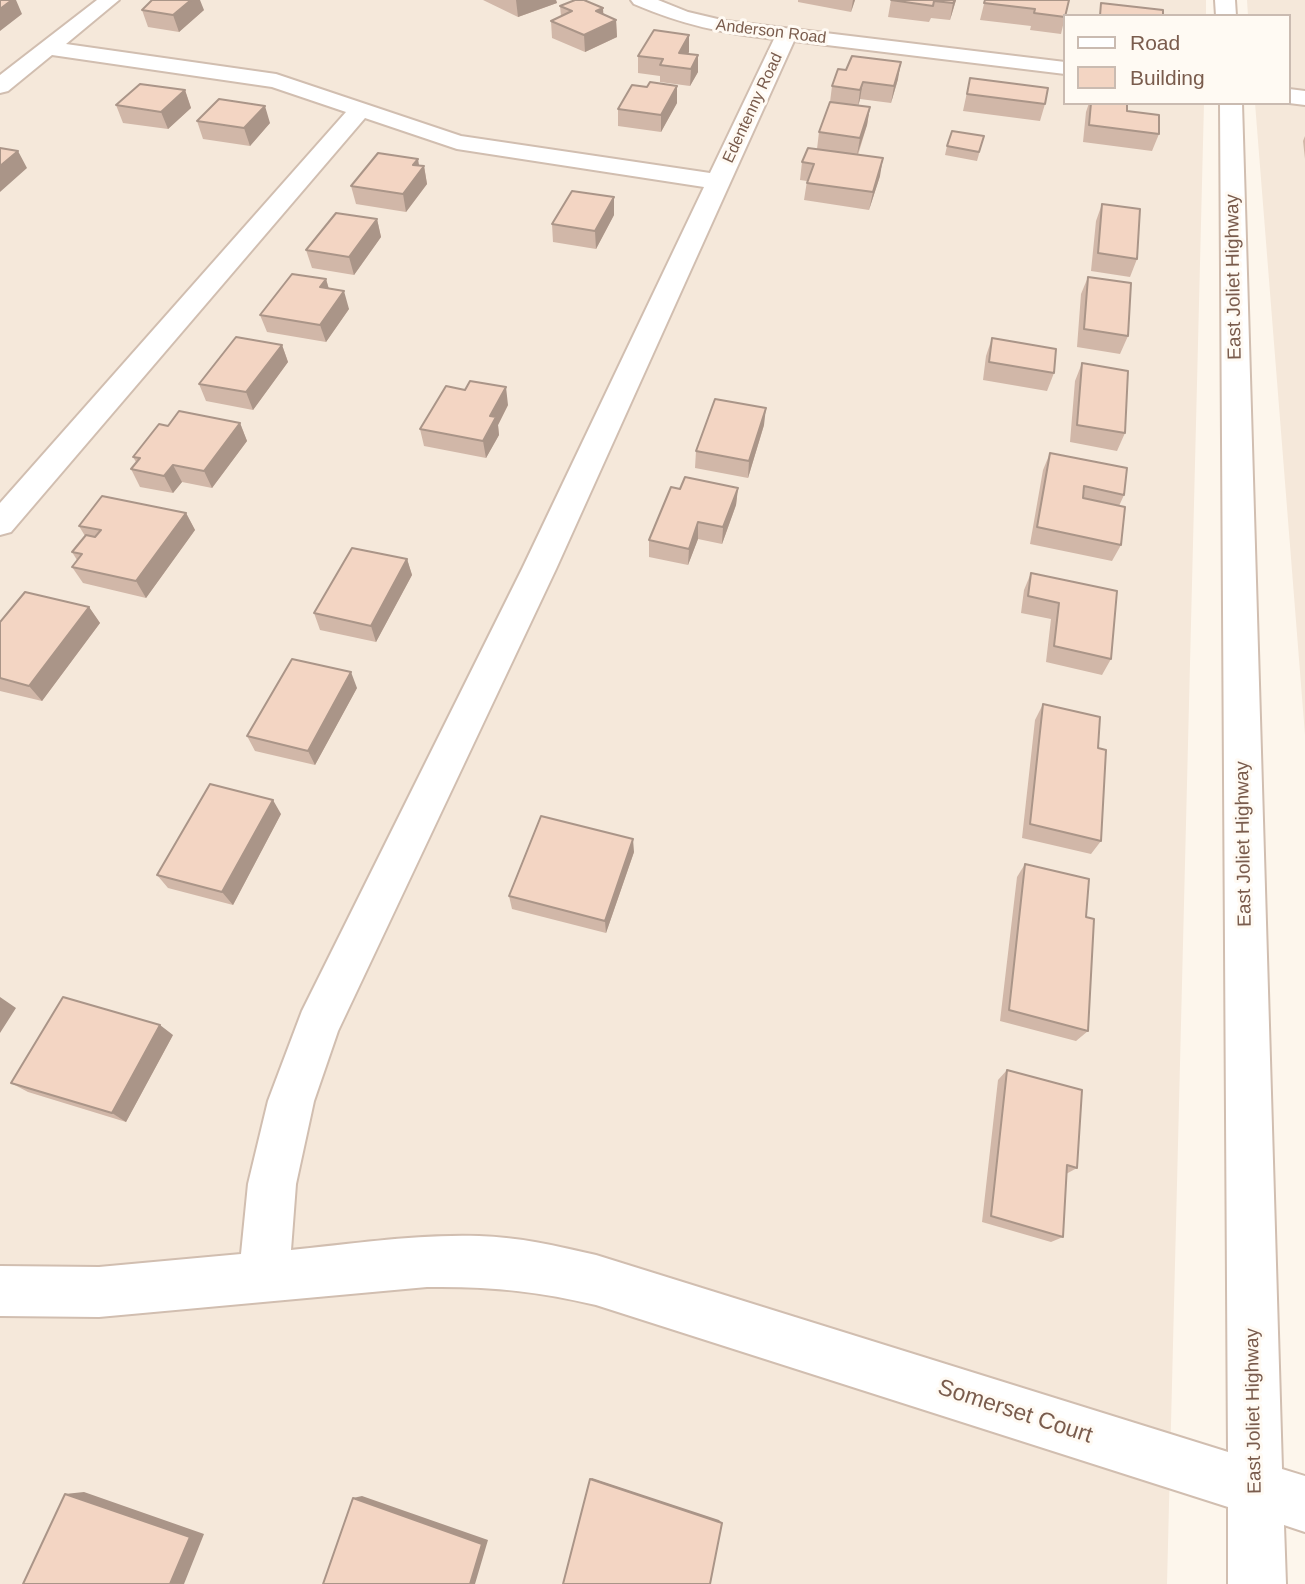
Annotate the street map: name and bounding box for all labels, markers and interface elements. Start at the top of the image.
legend [1064,14,1291,105]
street label: Anderson Road [715,16,827,48]
text: Road [1130,31,1180,54]
street label: Edentenny Road [719,50,787,166]
text: Building [1130,66,1205,89]
street label: East Joliet Highway [1221,194,1247,360]
street label: East Joliet Highway [1231,761,1257,927]
street label: East Joliet Highway [1241,1328,1267,1494]
street label: Somerset Court [934,1374,1096,1450]

